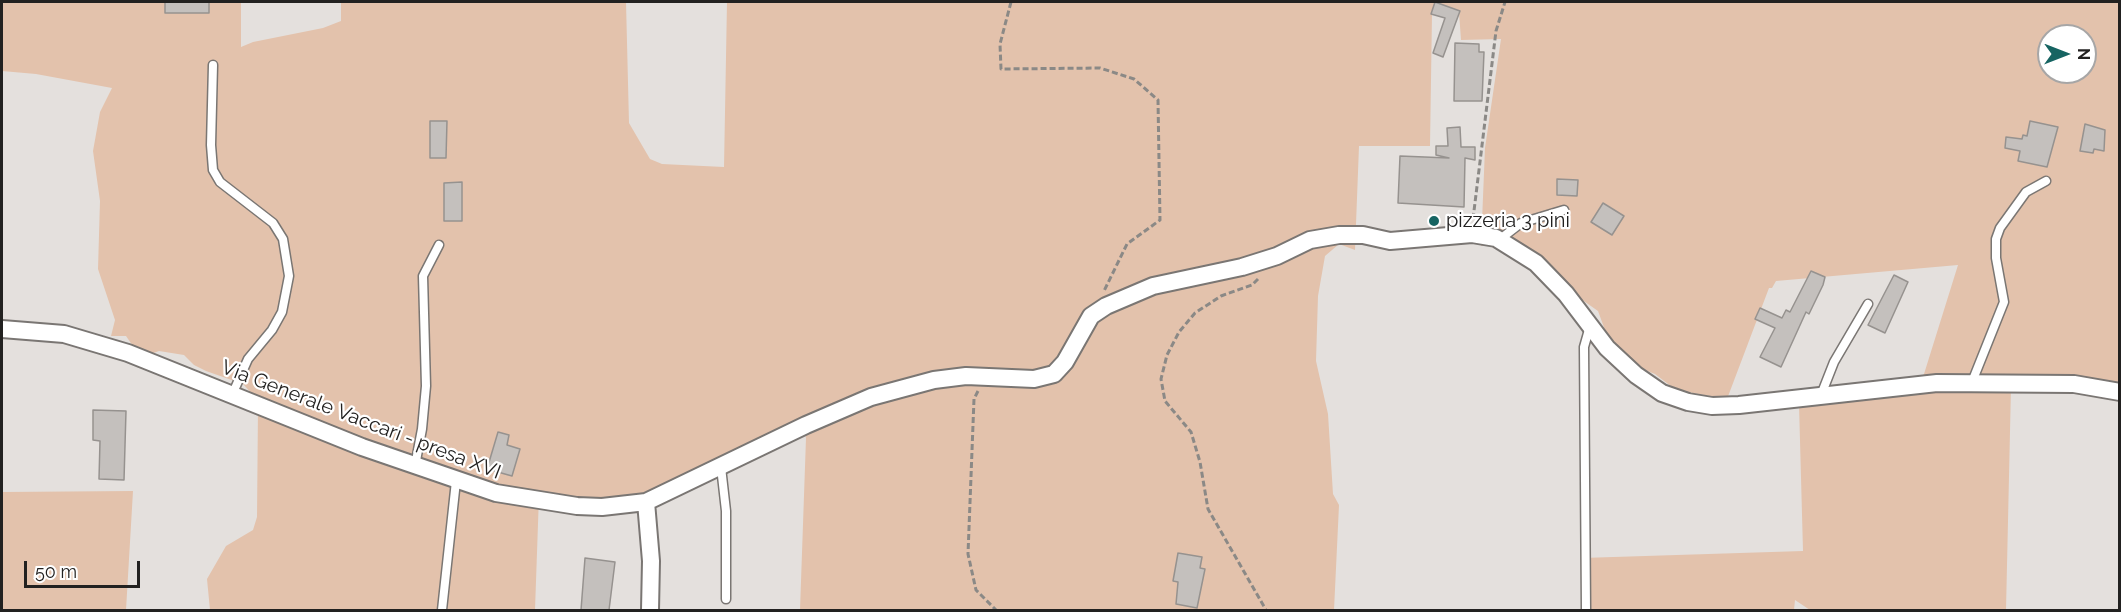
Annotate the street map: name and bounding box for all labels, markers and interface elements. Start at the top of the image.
north arrow [2037,24,2097,84]
text: N [2074,48,2093,60]
place label: pizzeria 3 pini [1446,209,1570,233]
marker: pizzeria 3 pini [1427,214,1441,228]
street label: Via Generale Vaccari - presa XVI [218,356,504,484]
scale bar [27,549,142,587]
text: 50 m [35,561,77,582]

